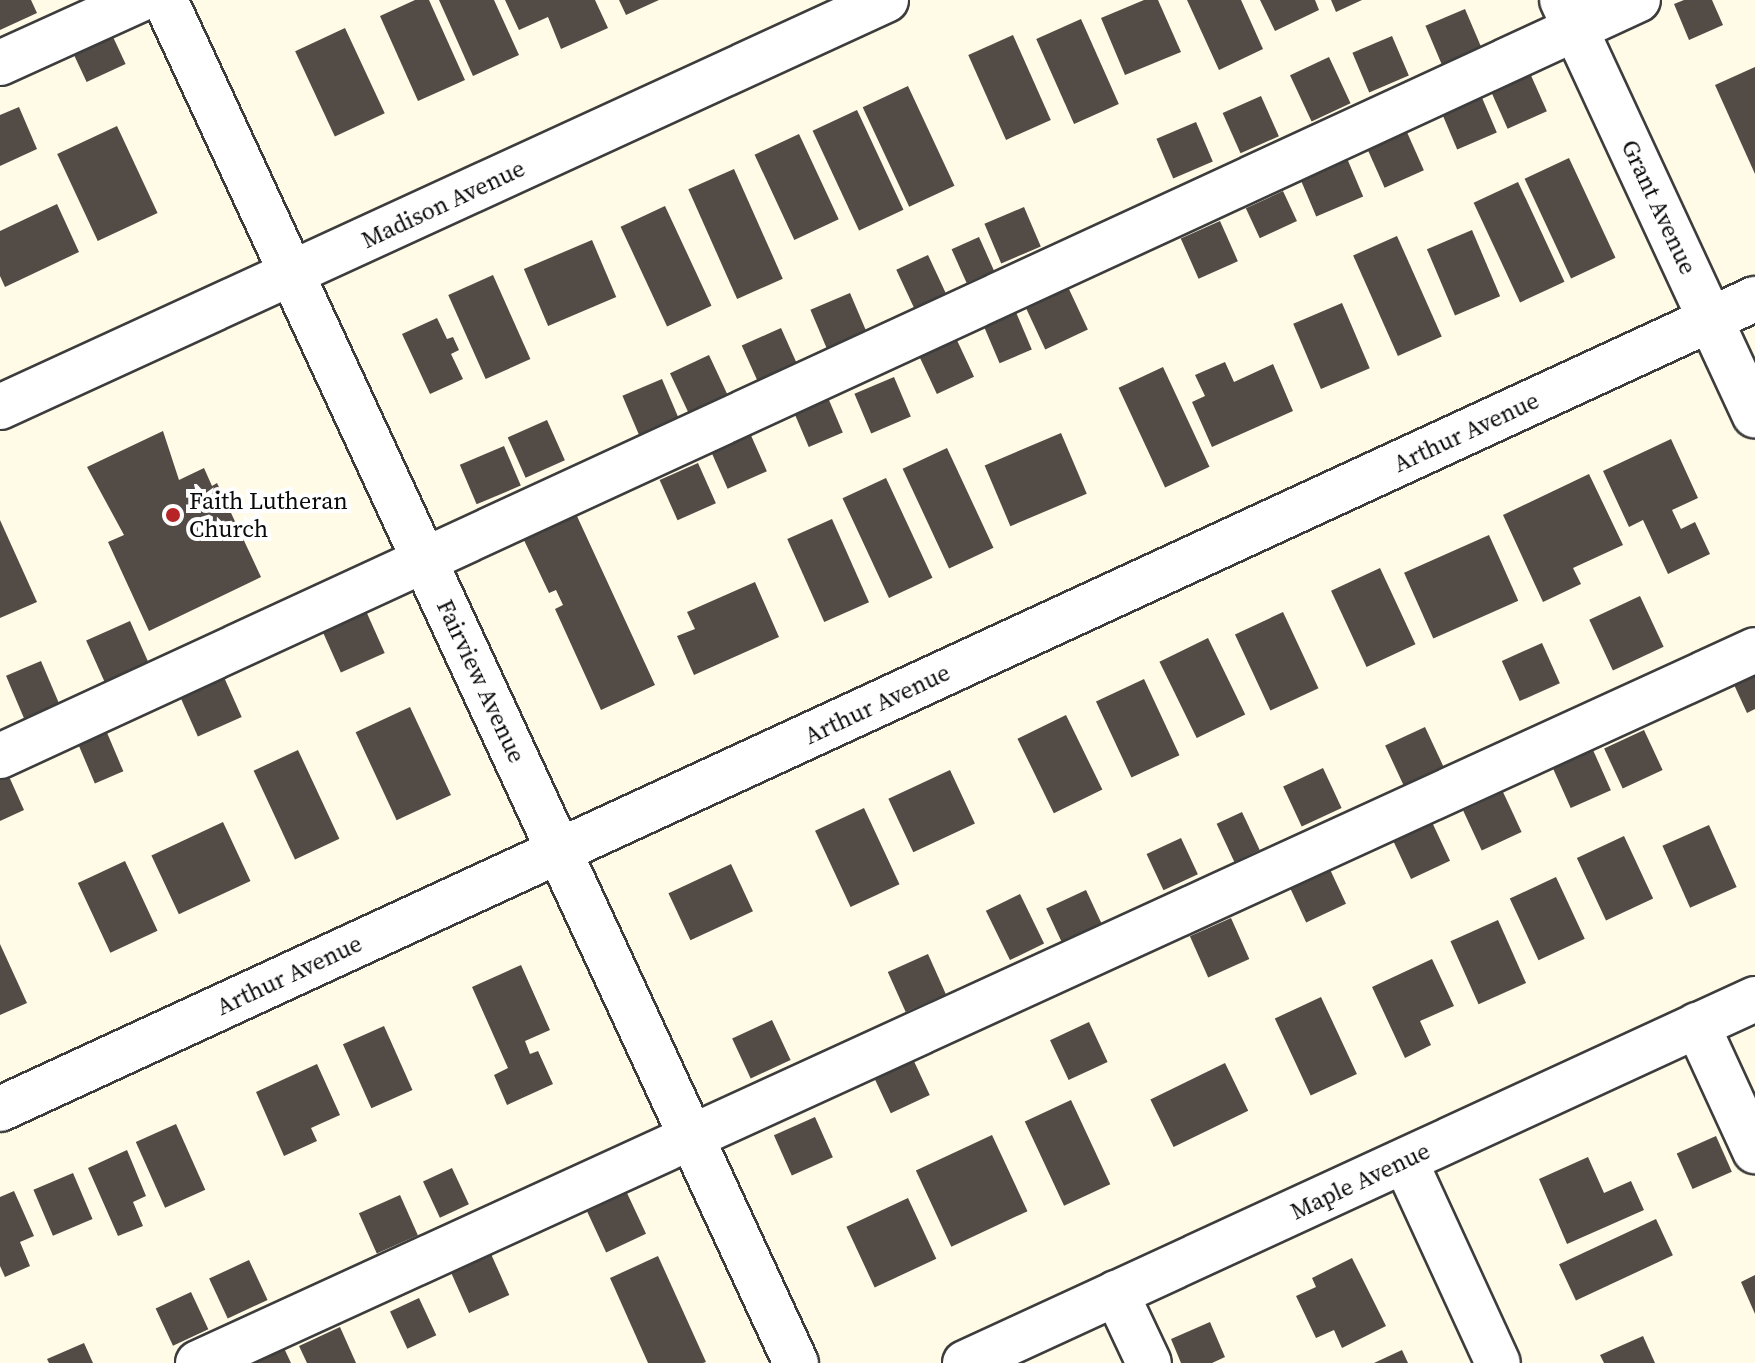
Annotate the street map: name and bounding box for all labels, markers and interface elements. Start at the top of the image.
street label: Grant Avenue [1615,135,1703,279]
street label: Madison Avenue [357,154,529,254]
street label: Arthur Avenue [1389,386,1543,478]
place label: Faith Lutheran Church [189,487,348,543]
marker: Faith Lutheran Church [164,506,182,524]
street label: Fairview Avenue [431,595,531,767]
street label: Arthur Avenue [800,658,954,750]
street label: Arthur Avenue [212,929,366,1021]
street label: Maple Avenue [1286,1136,1434,1226]

